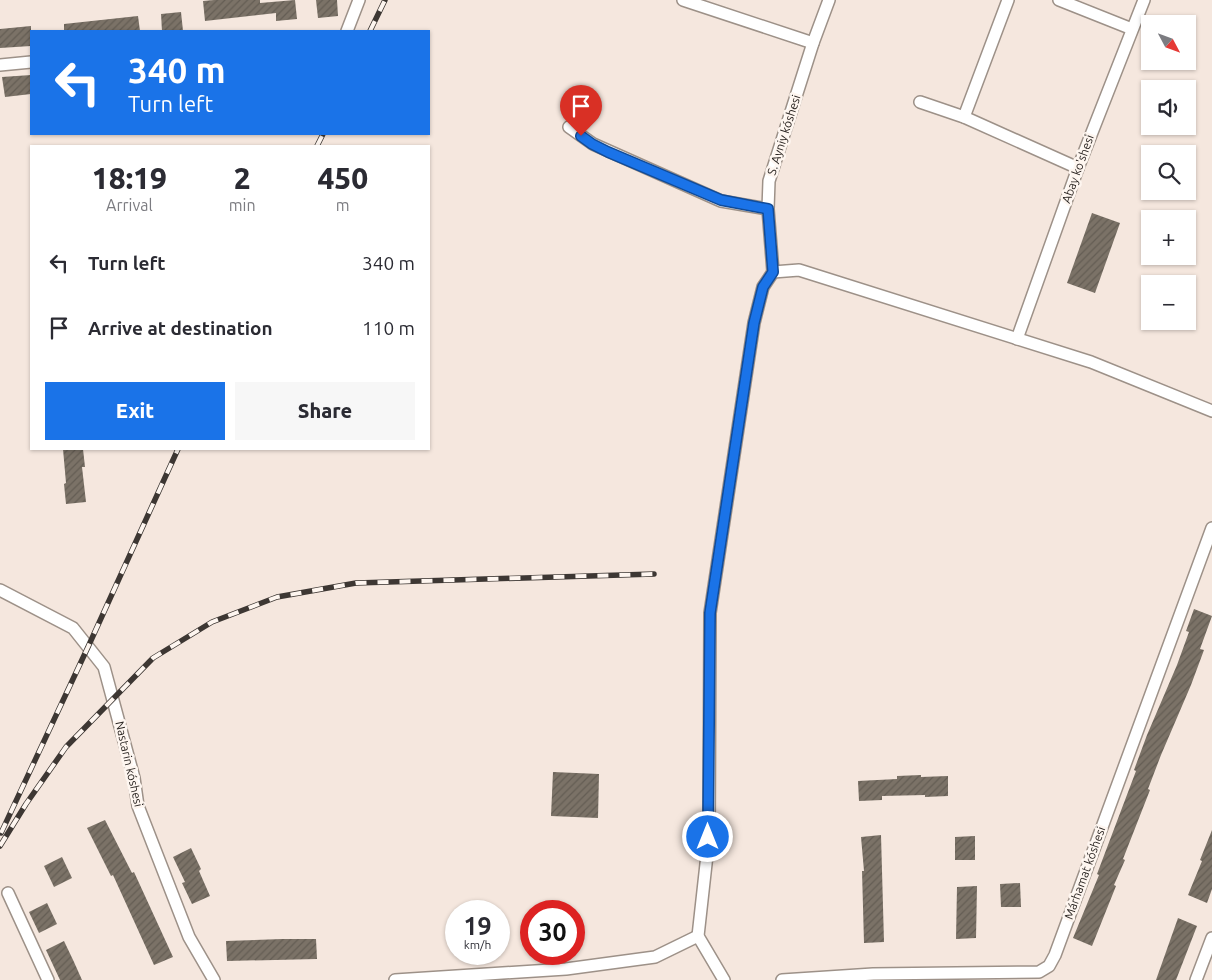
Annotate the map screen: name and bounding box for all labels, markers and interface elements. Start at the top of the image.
north arrow [1141,15,1196,70]
map controls [1141,15,1196,330]
icon: left [45,50,110,115]
text: 340 m [128,50,226,90]
button: sound [1141,80,1196,135]
pin [560,85,602,136]
text: Turn left [128,91,213,116]
icon: arrive [567,92,595,120]
street label: S. Ayniy kóshesi [764,93,803,177]
street label: Abay ko'shesi [1059,133,1096,205]
button: search [1141,145,1196,200]
text: 18:19 [92,161,167,195]
text: 2 [234,161,251,195]
text: 450 [317,161,368,195]
text: Arrival [106,196,153,214]
text: min [229,196,256,214]
text: m [336,196,350,214]
button: + [1141,210,1196,265]
icon: left [45,249,73,277]
text: Turn left [88,252,166,274]
text: 340 m [362,252,415,274]
button: − [1141,275,1196,330]
icon: arrive [45,314,73,342]
text: Arrive at destination [88,317,273,339]
text: 110 m [362,317,415,339]
button: Exit [45,382,225,440]
button: Share [235,382,415,440]
street label: Nastarin kóshesi [113,720,146,808]
position arrow [681,810,733,862]
street label: Márhamat kóshesi [1062,825,1107,921]
speed limit sign: 30 [520,900,585,965]
text: 19 [463,912,492,940]
text: km/h [464,938,491,951]

